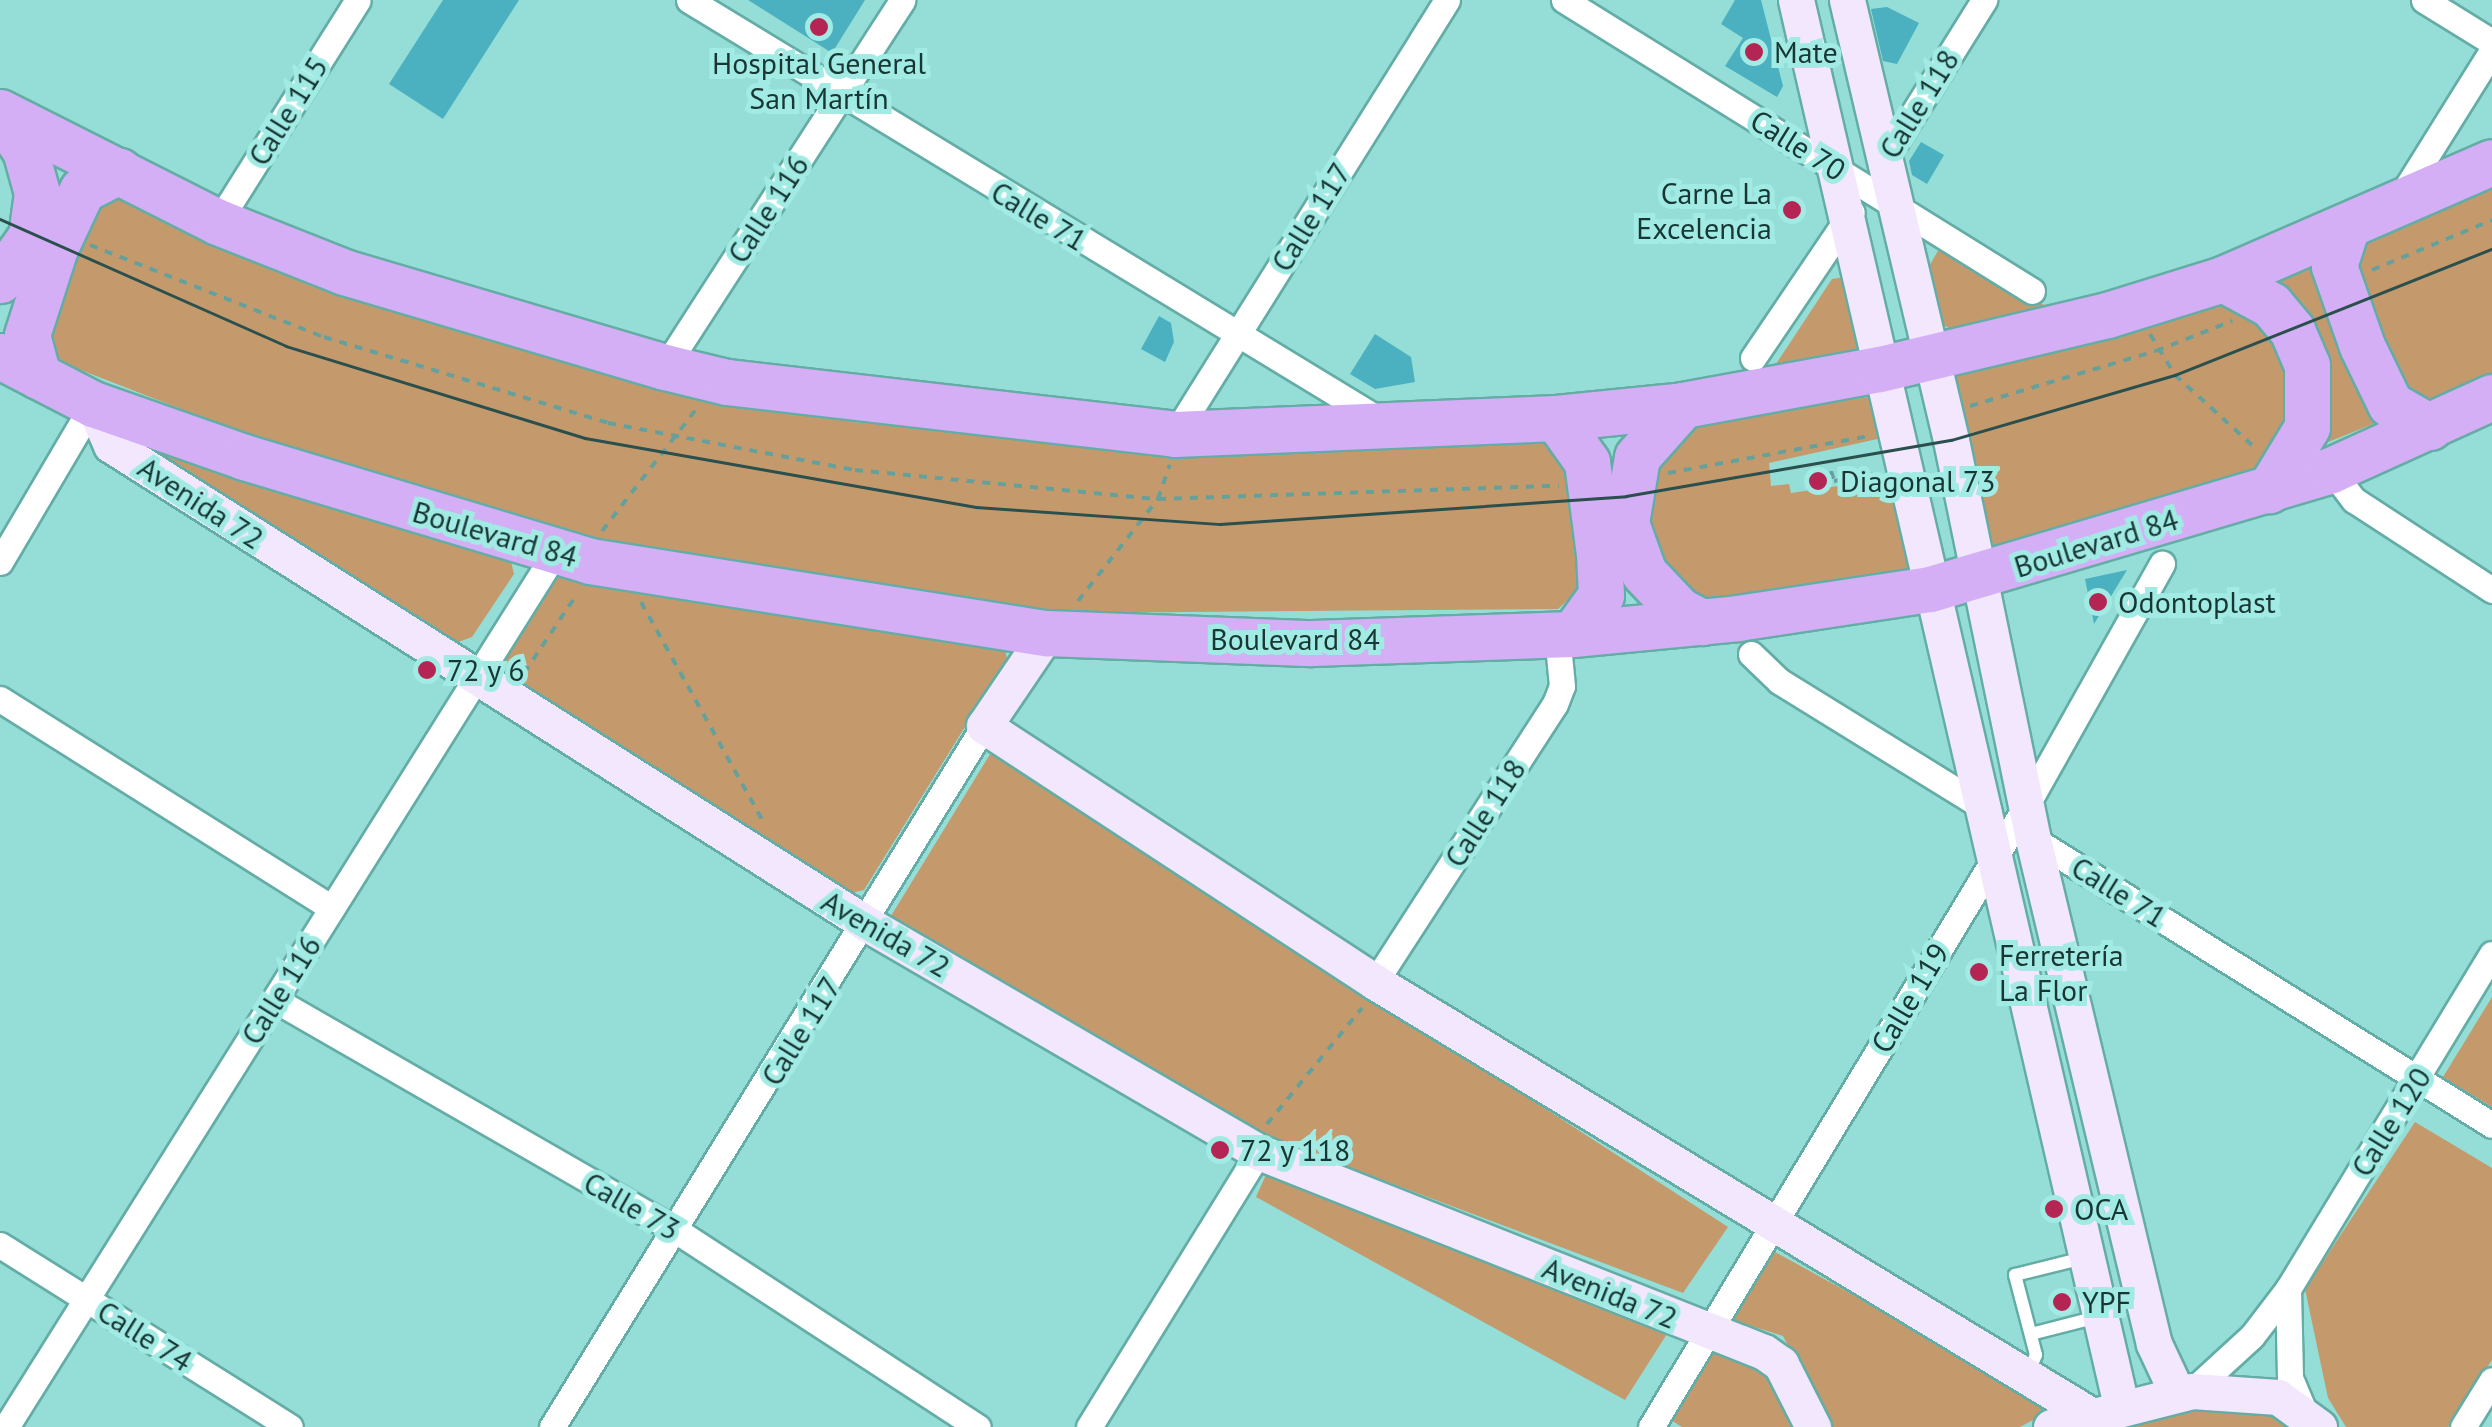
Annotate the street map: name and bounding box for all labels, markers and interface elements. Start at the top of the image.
marker: Hospital General San Martín [806,14,832,40]
place label: Mate [1774,34,1838,70]
marker: Mate [1743,41,1765,63]
street label: Calle 118 [1872,43,1966,165]
place label: Hospital General San Martín [712,45,926,116]
street label: Calle 115 [241,50,335,172]
street label: Calle 70 [1744,102,1852,188]
street label: Calle 116 [720,148,816,270]
street label: Calle 117 [1264,156,1358,278]
street label: Calle 71 [985,174,1093,258]
place label: Carne La Excelencia [1636,175,1772,246]
marker: Carne La Excelencia [1781,199,1803,221]
street label: Avenida 72 [132,449,270,557]
place label: Diagonal 73 [1840,463,1995,499]
marker: Diagonal 73 [1805,468,1831,494]
street label: Boulevard 84 [409,493,581,575]
street label: Boulevard 84 [2010,501,2182,585]
place label: Odontoplast [2118,584,2276,620]
marker: Odontoplast [2087,591,2109,613]
street label: Boulevard 84 [1210,621,1380,657]
place label: 72 y 6 [447,652,526,688]
marker: 72 y 6 [416,659,438,681]
street label: Calle 118 [1437,752,1533,874]
street label: Calle 71 [2065,849,2173,935]
street label: Avenida 72 [815,883,957,985]
street label: Calle 116 [234,929,328,1051]
street label: Calle 119 [1863,937,1957,1059]
place label: Ferretería La Flor [1999,937,2124,1008]
marker: Ferretería La Flor [1968,961,1990,983]
street label: Calle 117 [754,970,848,1092]
street label: Calle 120 [2344,1061,2438,1183]
place label: 72 y 118 [1240,1132,1352,1168]
marker: 72 y 118 [1209,1139,1231,1161]
street label: Calle 73 [578,1164,686,1248]
place label: OCA [2074,1191,2128,1227]
marker: OCA [2043,1198,2065,1220]
street label: Avenida 72 [1537,1250,1683,1336]
place label: YPF [2082,1284,2131,1320]
marker: YPF [2051,1291,2073,1313]
street label: Calle 74 [91,1293,199,1379]

